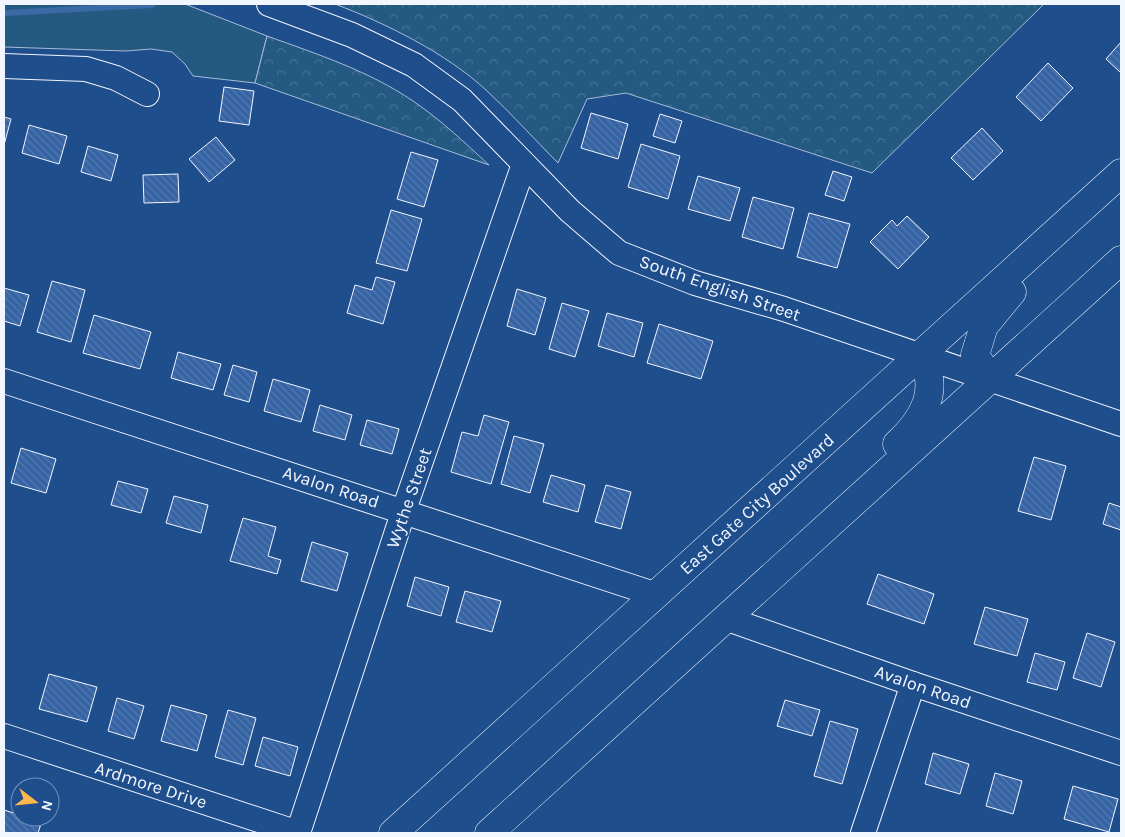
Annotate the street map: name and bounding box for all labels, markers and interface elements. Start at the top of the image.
street label: South English Street [636,250,804,326]
street label: East Gate City Boulevard [675,429,839,579]
street label: Wythe Street [382,445,437,551]
street label: Avalon Road [280,461,382,513]
street label: Avalon Road [872,660,974,714]
street label: Ardmore Drive [92,757,210,813]
north arrow [10,777,60,827]
text: N [37,798,57,813]

